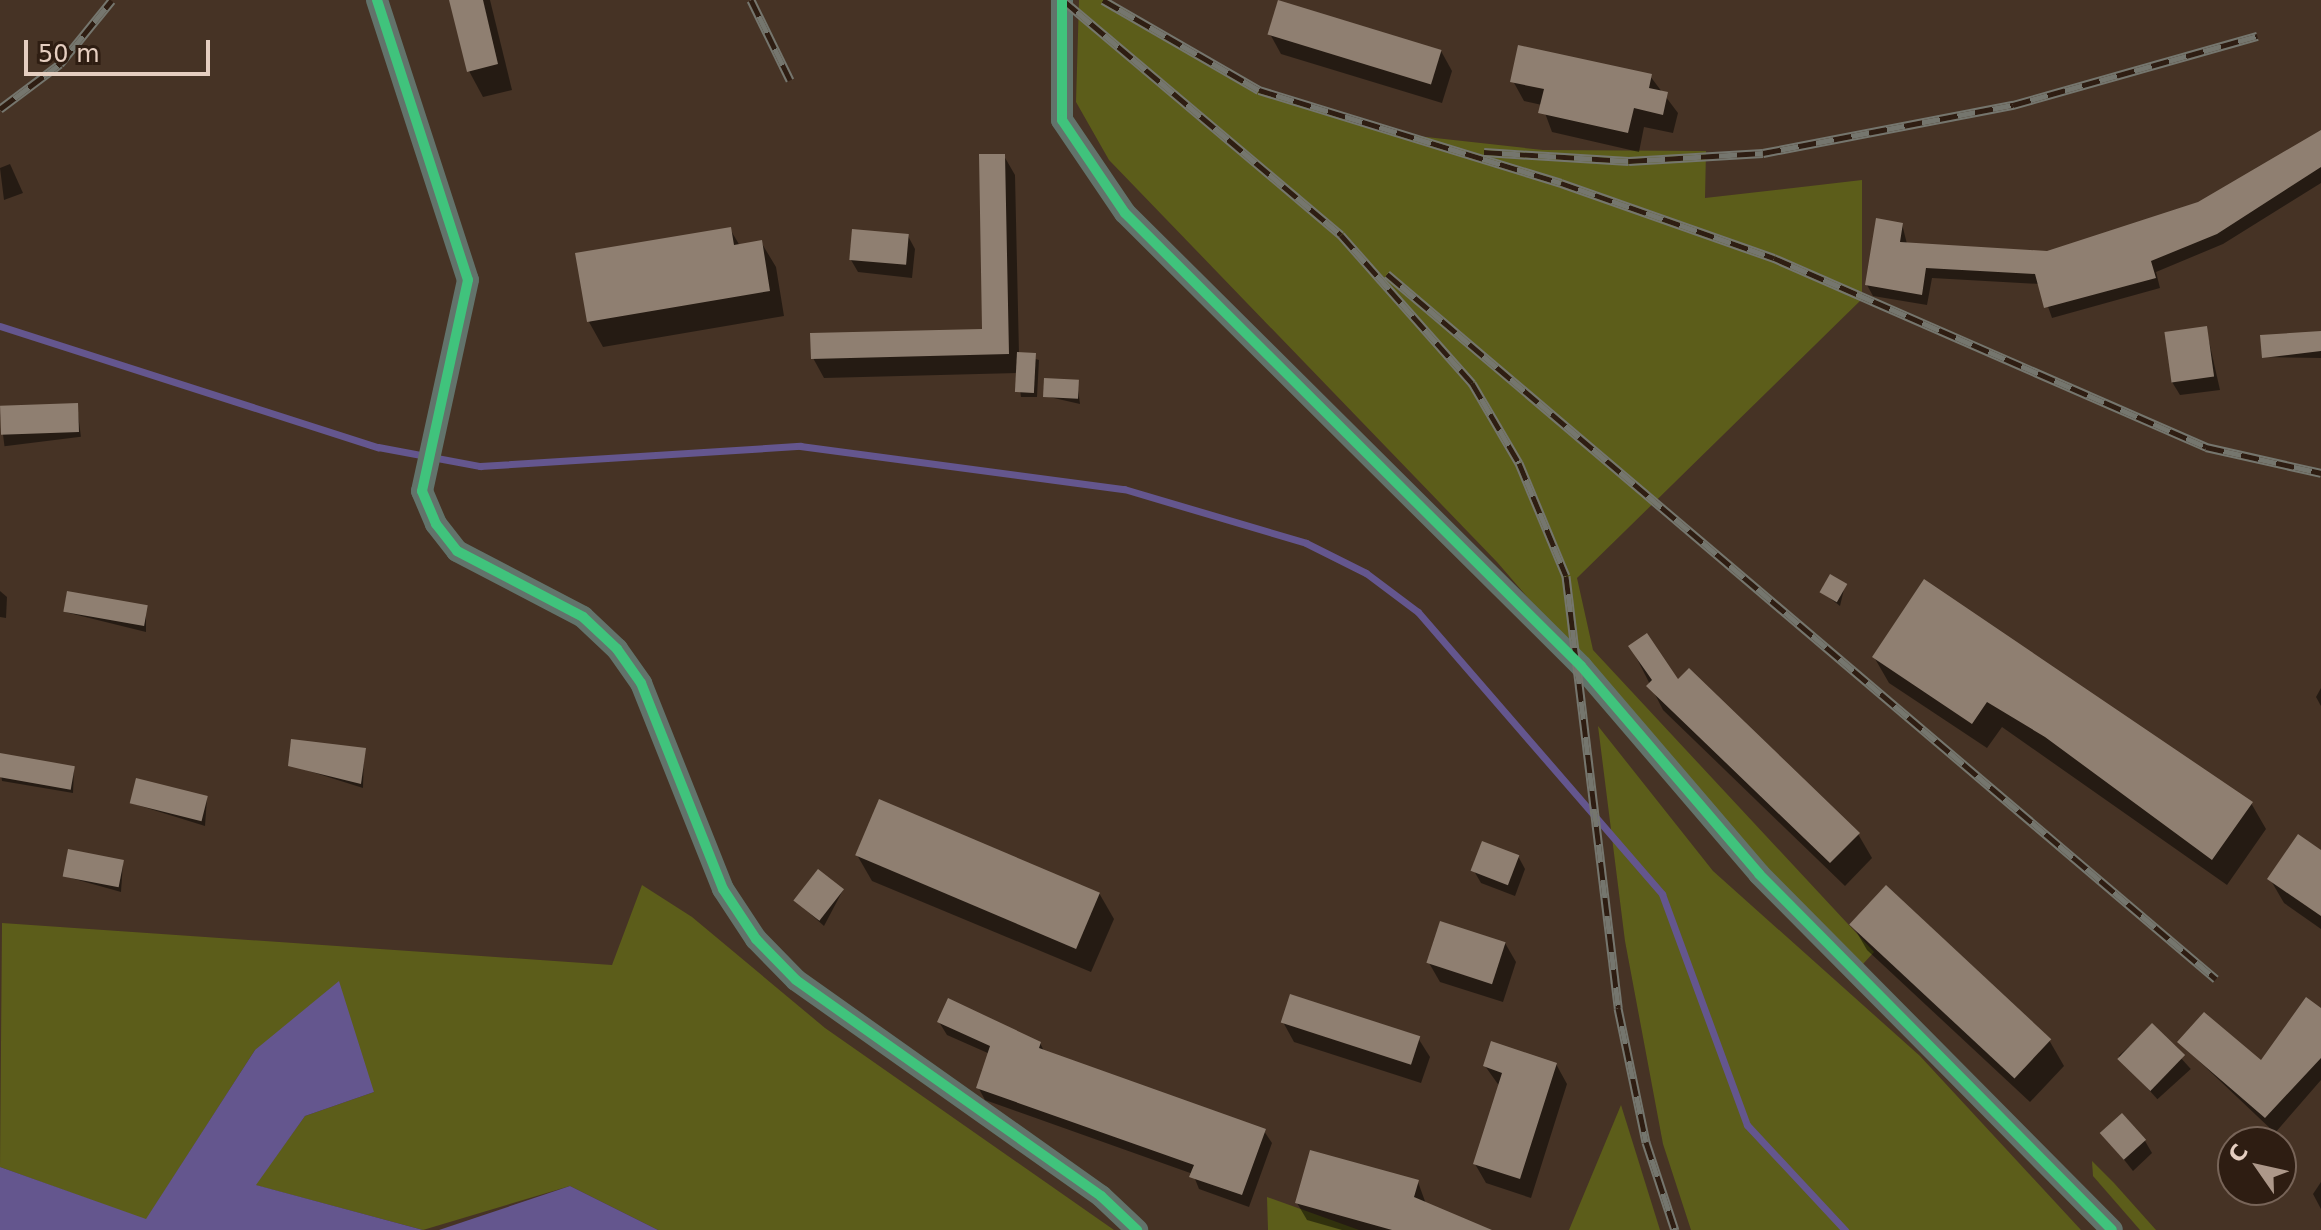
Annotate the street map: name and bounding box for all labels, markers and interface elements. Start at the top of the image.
scale bar [28,24,214,74]
text: 50 m [38,40,100,68]
north arrow [2217,1126,2297,1206]
text: С [2223,1140,2253,1167]

